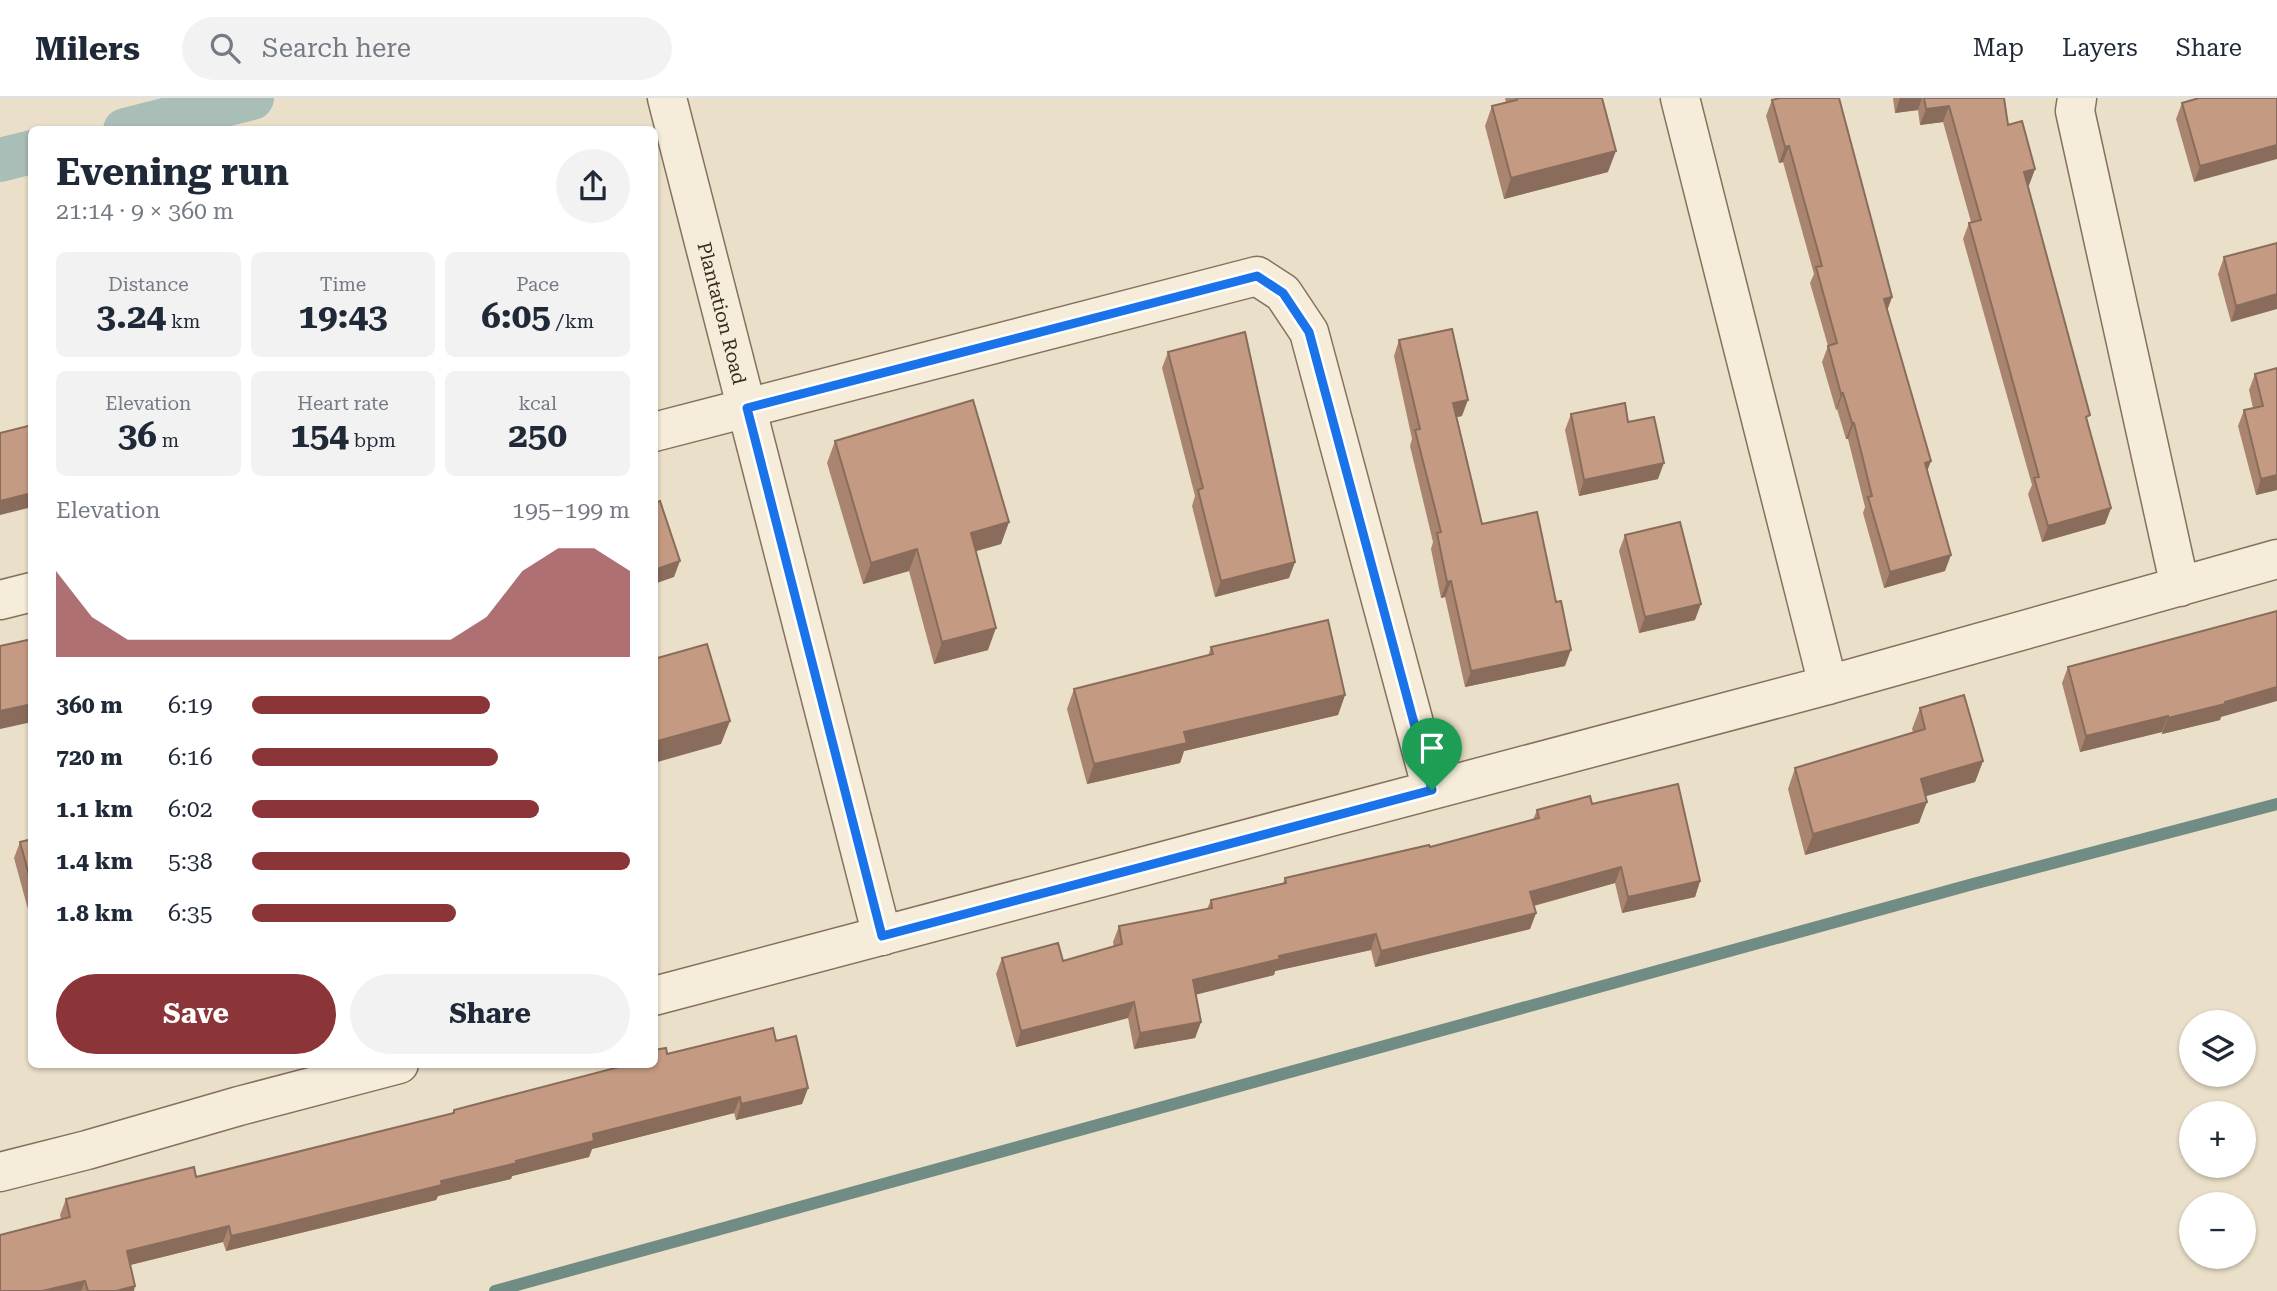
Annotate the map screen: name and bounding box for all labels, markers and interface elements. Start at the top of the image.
search box [182,17,672,80]
text: Milers [35,29,140,68]
icon: search [206,29,244,67]
text: Search here [262,33,411,63]
text: Map [1973,34,2024,62]
text: Layers [2062,34,2138,62]
text: Share [2176,34,2242,62]
button: share [556,149,630,223]
text: Evening run [56,150,289,194]
text: 21:14 · 9 × 360 m [56,198,234,225]
street label: Plantation Road [692,239,751,387]
text: Distance [108,273,189,296]
text: Time [320,273,366,296]
text: Pace [516,273,559,296]
text: 3.24 [96,296,166,337]
text: 19:43 [298,296,388,337]
text: 6:05 [481,296,551,337]
text: km [166,310,200,333]
text: /km [551,310,594,333]
text: Elevation [105,392,191,415]
text: Heart rate [297,392,389,415]
text: kcal [519,392,557,415]
text: 36 [118,415,157,456]
text: 154 [290,415,349,456]
text: 250 [508,415,567,456]
text: m [157,429,179,452]
text: bpm [349,429,396,452]
text: Elevation [56,497,160,524]
text: 195–199 m [512,497,630,524]
text: 360 m [56,692,123,719]
text: 6:19 [168,692,213,719]
pin [1402,718,1462,790]
icon: arrive [1413,729,1451,767]
text: 720 m [56,744,123,771]
text: 6:16 [168,744,213,771]
text: 1.1 km [56,796,133,823]
text: 6:02 [168,796,213,823]
text: 1.4 km [56,848,133,875]
text: 5:38 [168,848,213,875]
text: 1.8 km [56,900,133,927]
text: 6:35 [168,900,213,927]
button: Save [56,974,336,1054]
button: Share [350,974,630,1054]
map controls [2179,1010,2256,1269]
button: layers [2179,1010,2256,1087]
button: + [2179,1101,2256,1178]
button: − [2179,1192,2256,1269]

